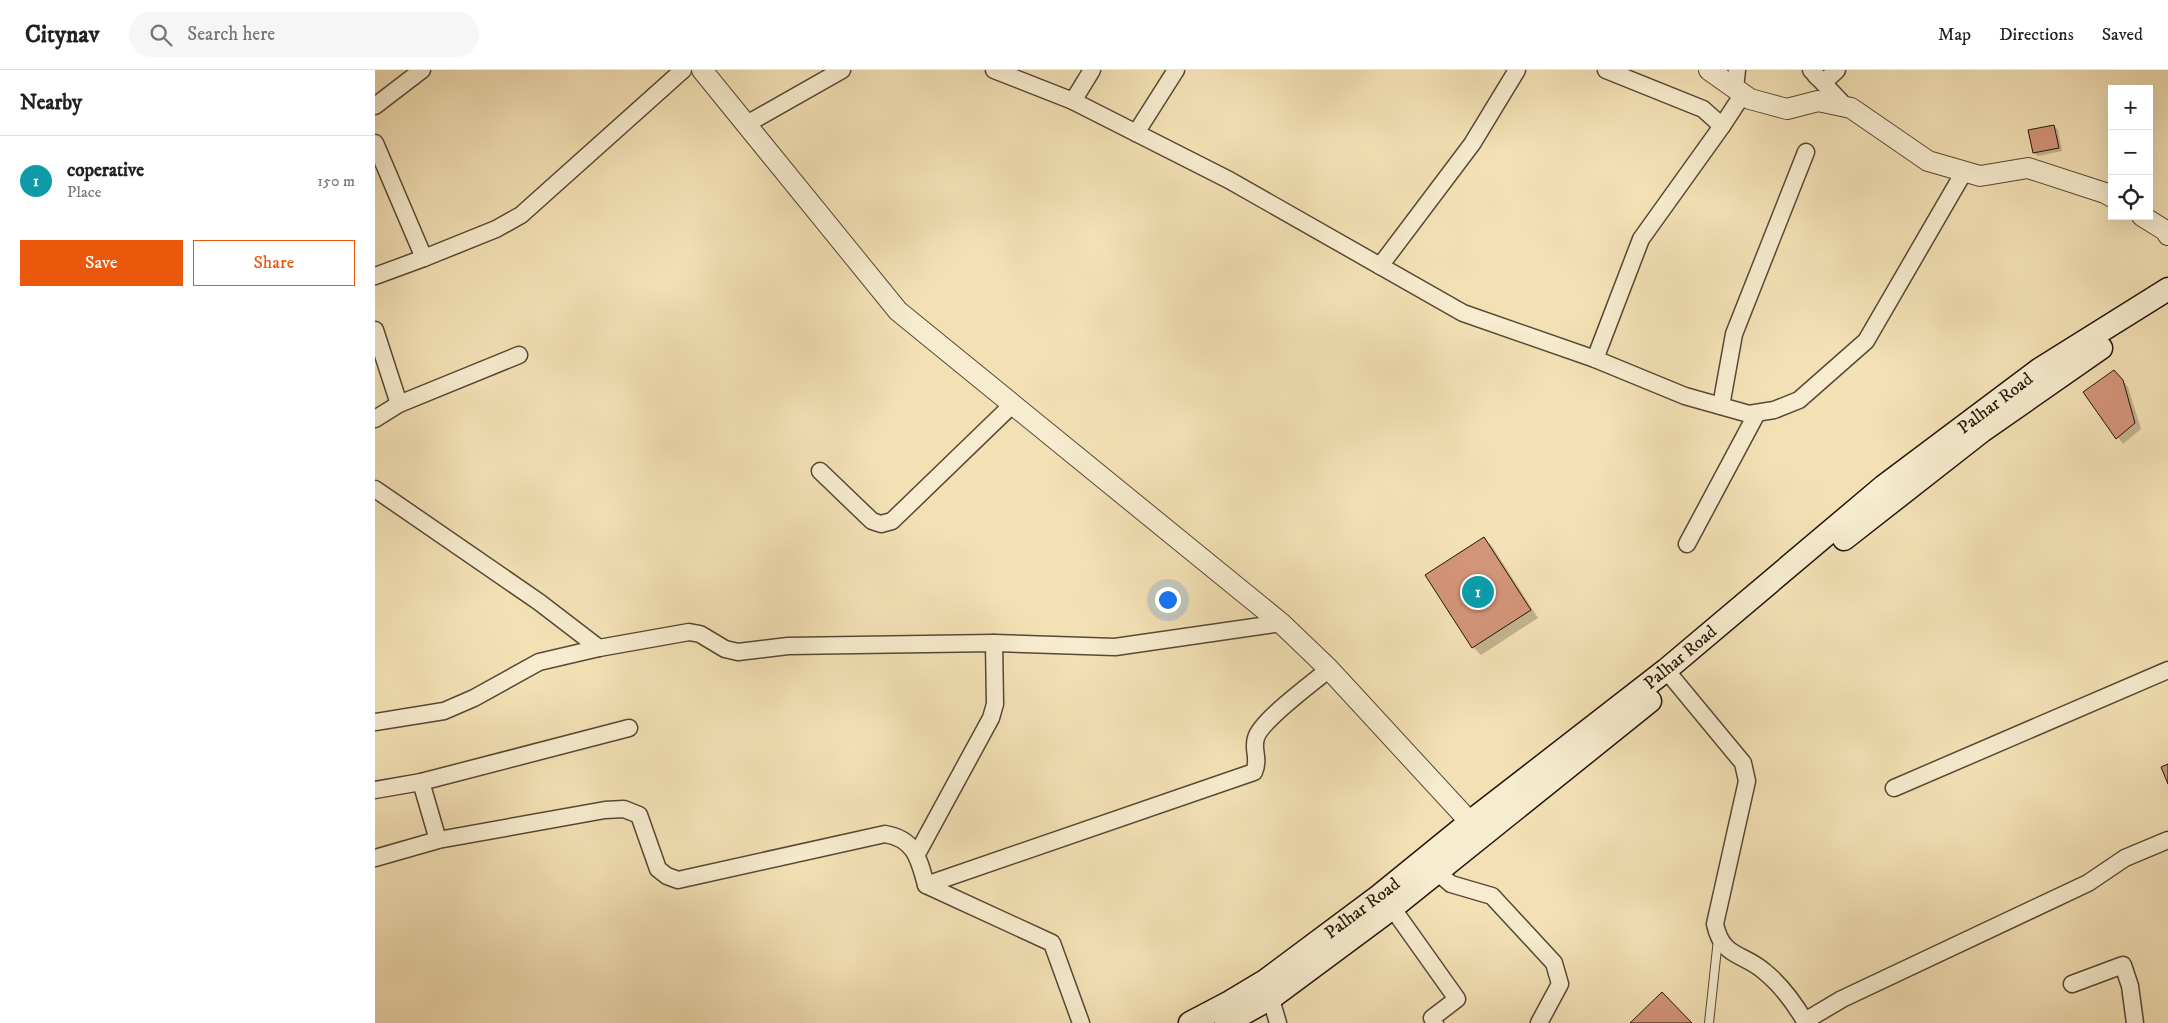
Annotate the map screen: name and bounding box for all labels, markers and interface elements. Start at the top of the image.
search box [129,12,479,57]
text: Citynav [25,20,99,50]
icon: search [147,21,175,49]
text: Search here [187,23,275,46]
text: Map [1938,24,1971,46]
text: Directions [1999,24,2074,46]
text: Saved [2102,24,2143,46]
map controls [2108,85,2153,220]
button: + [2108,85,2153,130]
text: Nearby [20,90,82,116]
button: − [2108,130,2153,175]
text: coperative [67,159,144,182]
text: 1 [33,171,39,191]
text: 150 m [317,171,355,191]
button: locate [2108,175,2153,220]
text: Place [67,182,101,202]
button: Save [20,240,183,286]
button: Share [193,240,355,286]
street label: Palhar Road [1954,368,2038,439]
pin: 1 [1462,573,1494,611]
your location [1155,587,1181,613]
street label: Palhar Road [1640,621,1722,695]
street label: Palhar Road [1321,873,1405,944]

